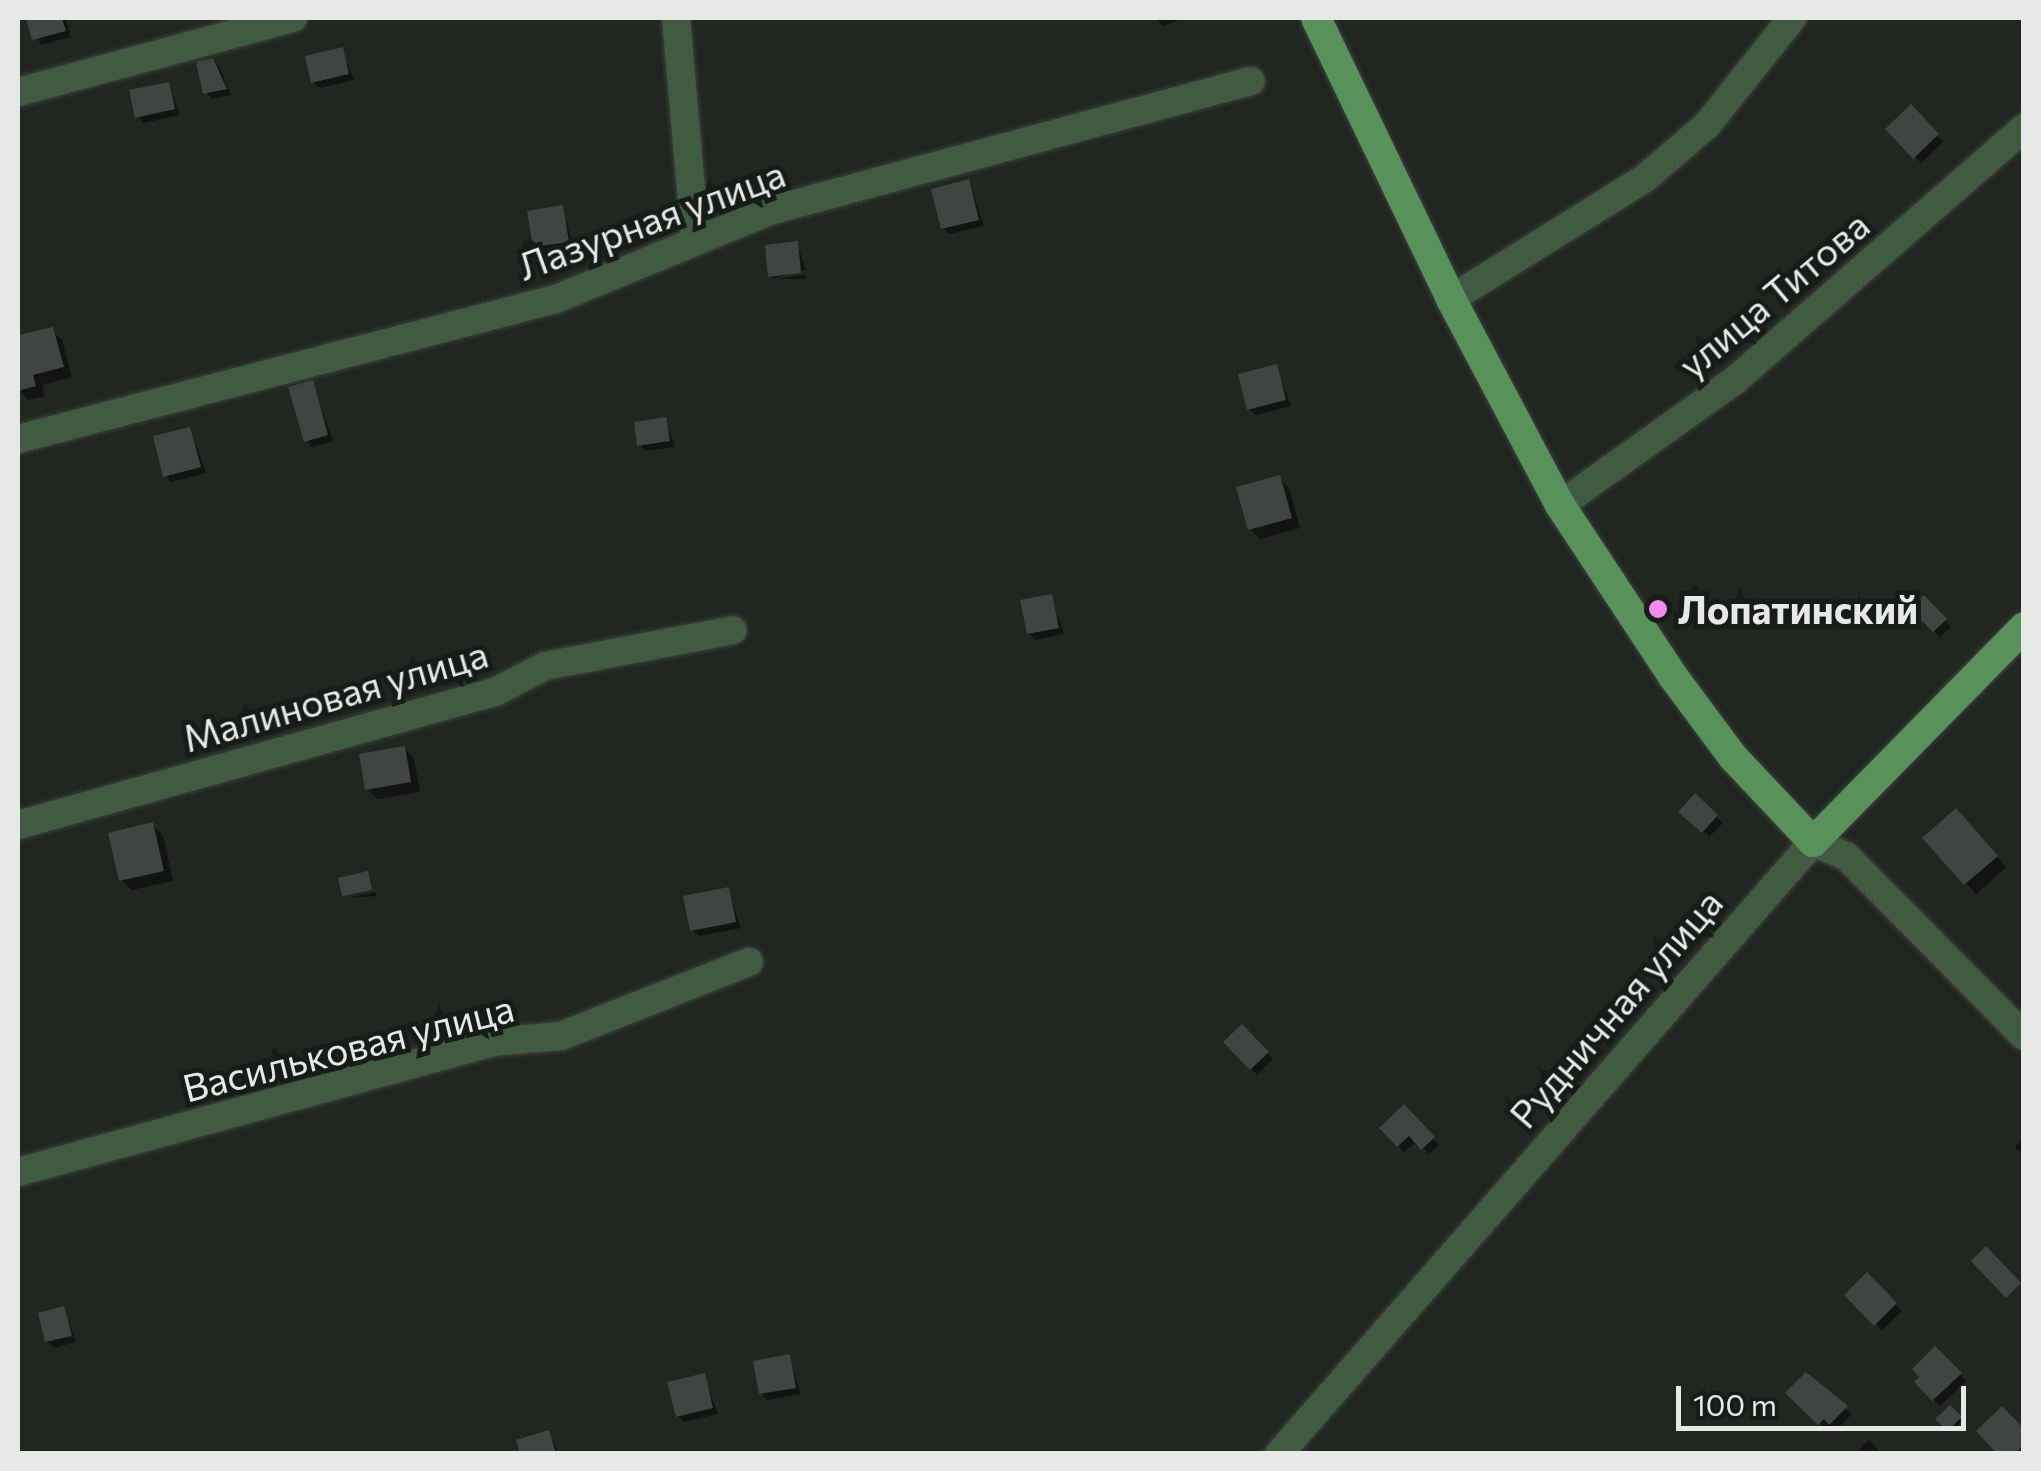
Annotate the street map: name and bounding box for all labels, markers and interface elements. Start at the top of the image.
street label: Лазурная улица [511,150,791,288]
street label: улица Титова [1669,201,1877,387]
place label: Лопатинский [1678,586,1918,632]
marker: Лопатинский [1647,598,1669,620]
street label: Малиновая улица [177,630,493,760]
street label: Рудничная улица [1499,880,1731,1136]
street label: Васильковая улица [178,984,518,1110]
scale bar [1681,1366,1971,1428]
text: 100 m [1693,1385,1777,1422]

